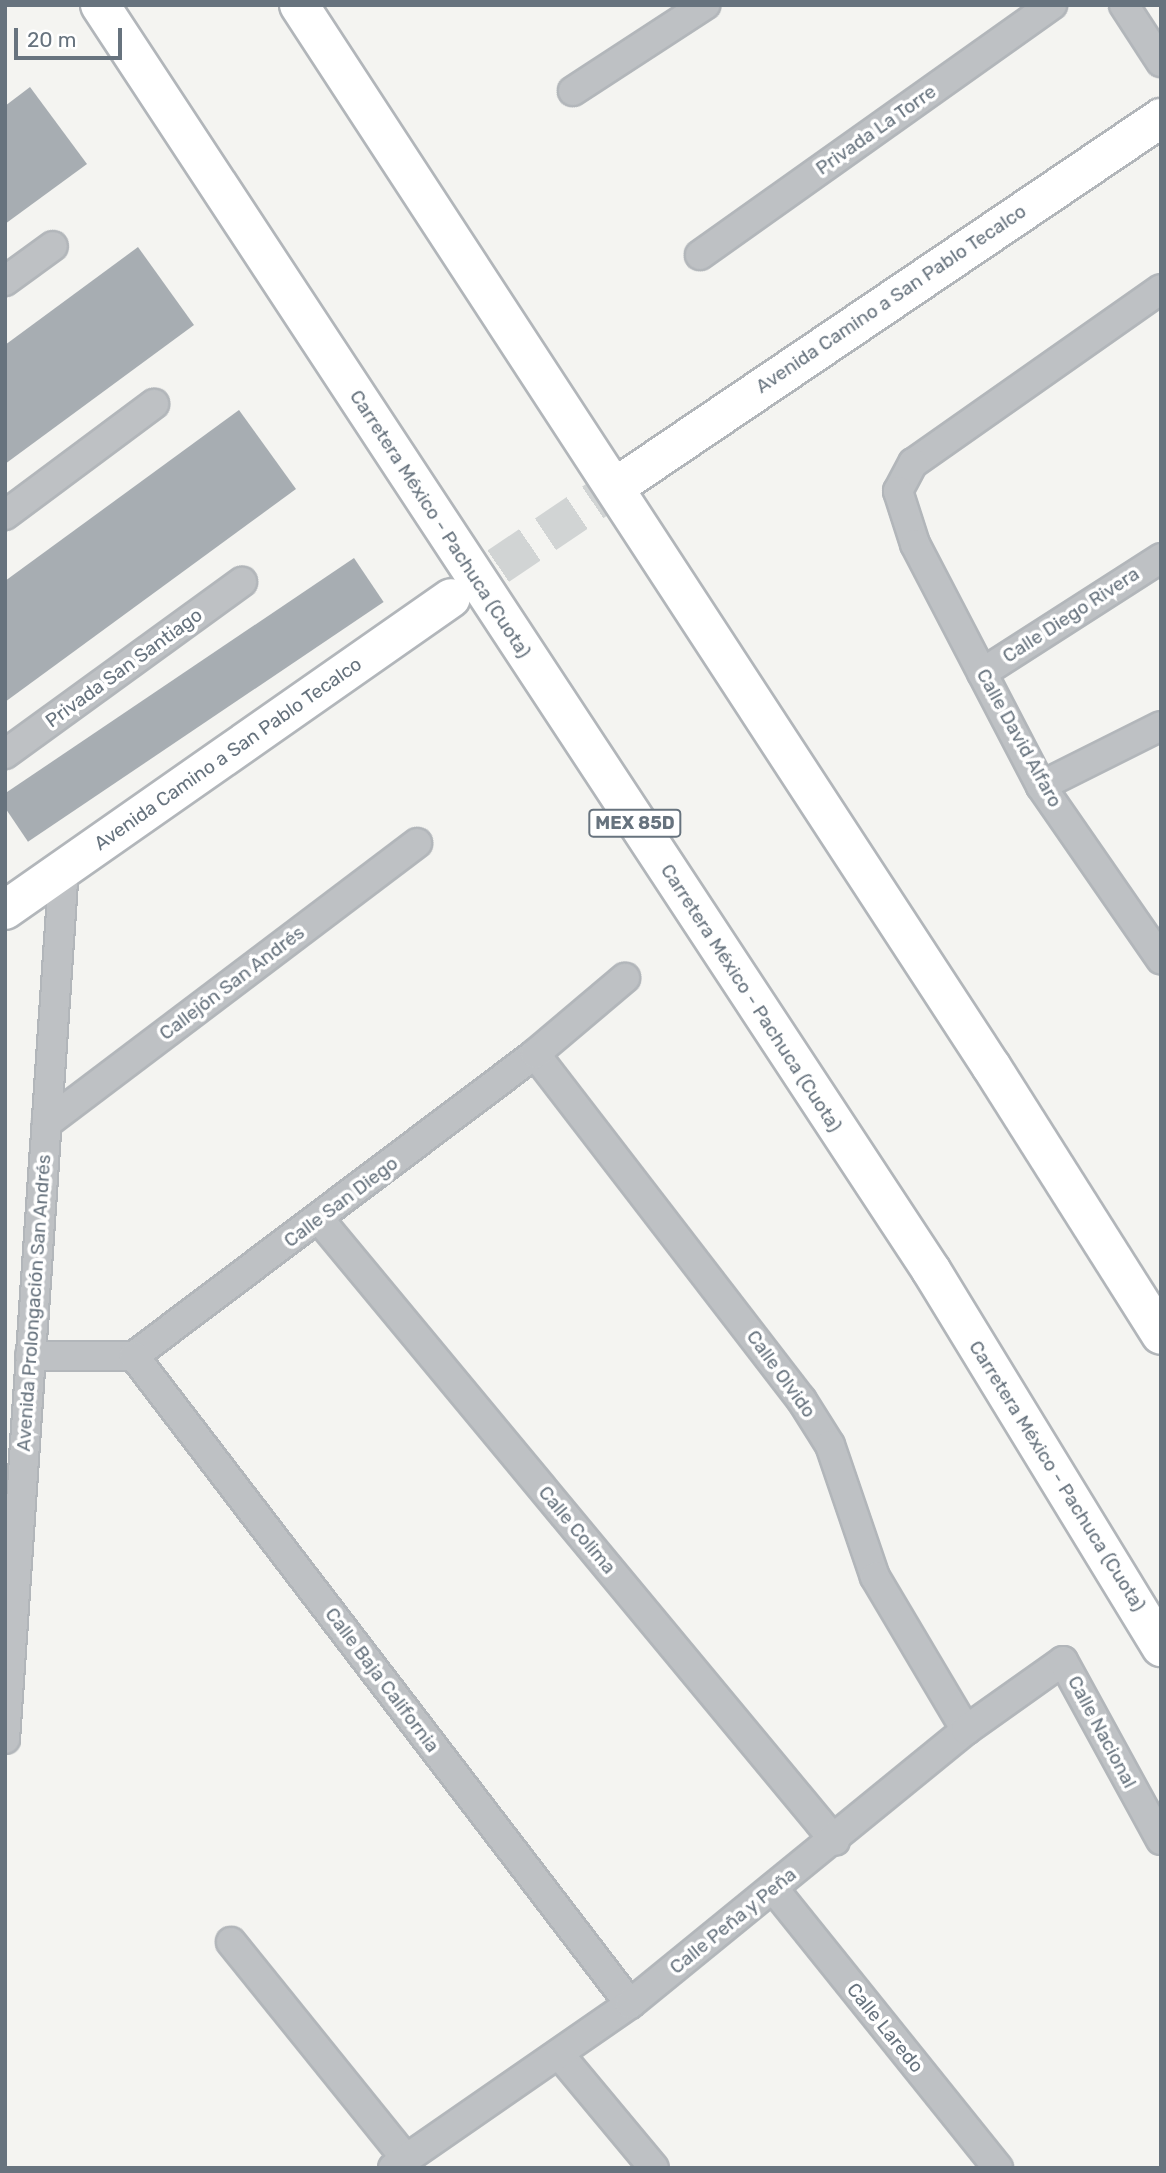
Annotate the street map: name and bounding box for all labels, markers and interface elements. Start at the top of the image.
scale bar [18,14,126,58]
text: 20 m [27,27,76,52]
street label: Privada La Torre [811,80,941,180]
street label: Avenida Camino a San Pablo Tecalco [751,200,1031,398]
street label: Carretera México - Pachuca (Cuota) [345,386,535,662]
street label: Calle Diego Rivera [998,562,1144,668]
street label: Privada San Santiago [41,604,207,732]
street label: Avenida Camino a San Pablo Tecalco [90,652,366,856]
street label: Calle David Alfaro [971,665,1067,811]
road number: MEX 85D [588,808,682,838]
street label: Carretera México - Pachuca (Cuota) [656,860,846,1136]
street label: Callejón San Andrés [155,921,309,1045]
street label: Calle San Diego [280,1152,402,1252]
street label: Avenida Prolongación San Andrés [12,1154,56,1452]
street label: Calle Olvido [742,1326,820,1422]
street label: Carretera México - Pachuca (Cuota) [964,1337,1150,1615]
street label: Calle Colima [534,1481,620,1579]
street label: Calle Baja California [320,1603,444,1757]
street label: Calle Nacional [1063,1672,1141,1792]
street label: Calle Peña y Peña [665,1863,801,1979]
street label: Calle Laredo [842,1979,928,2077]

